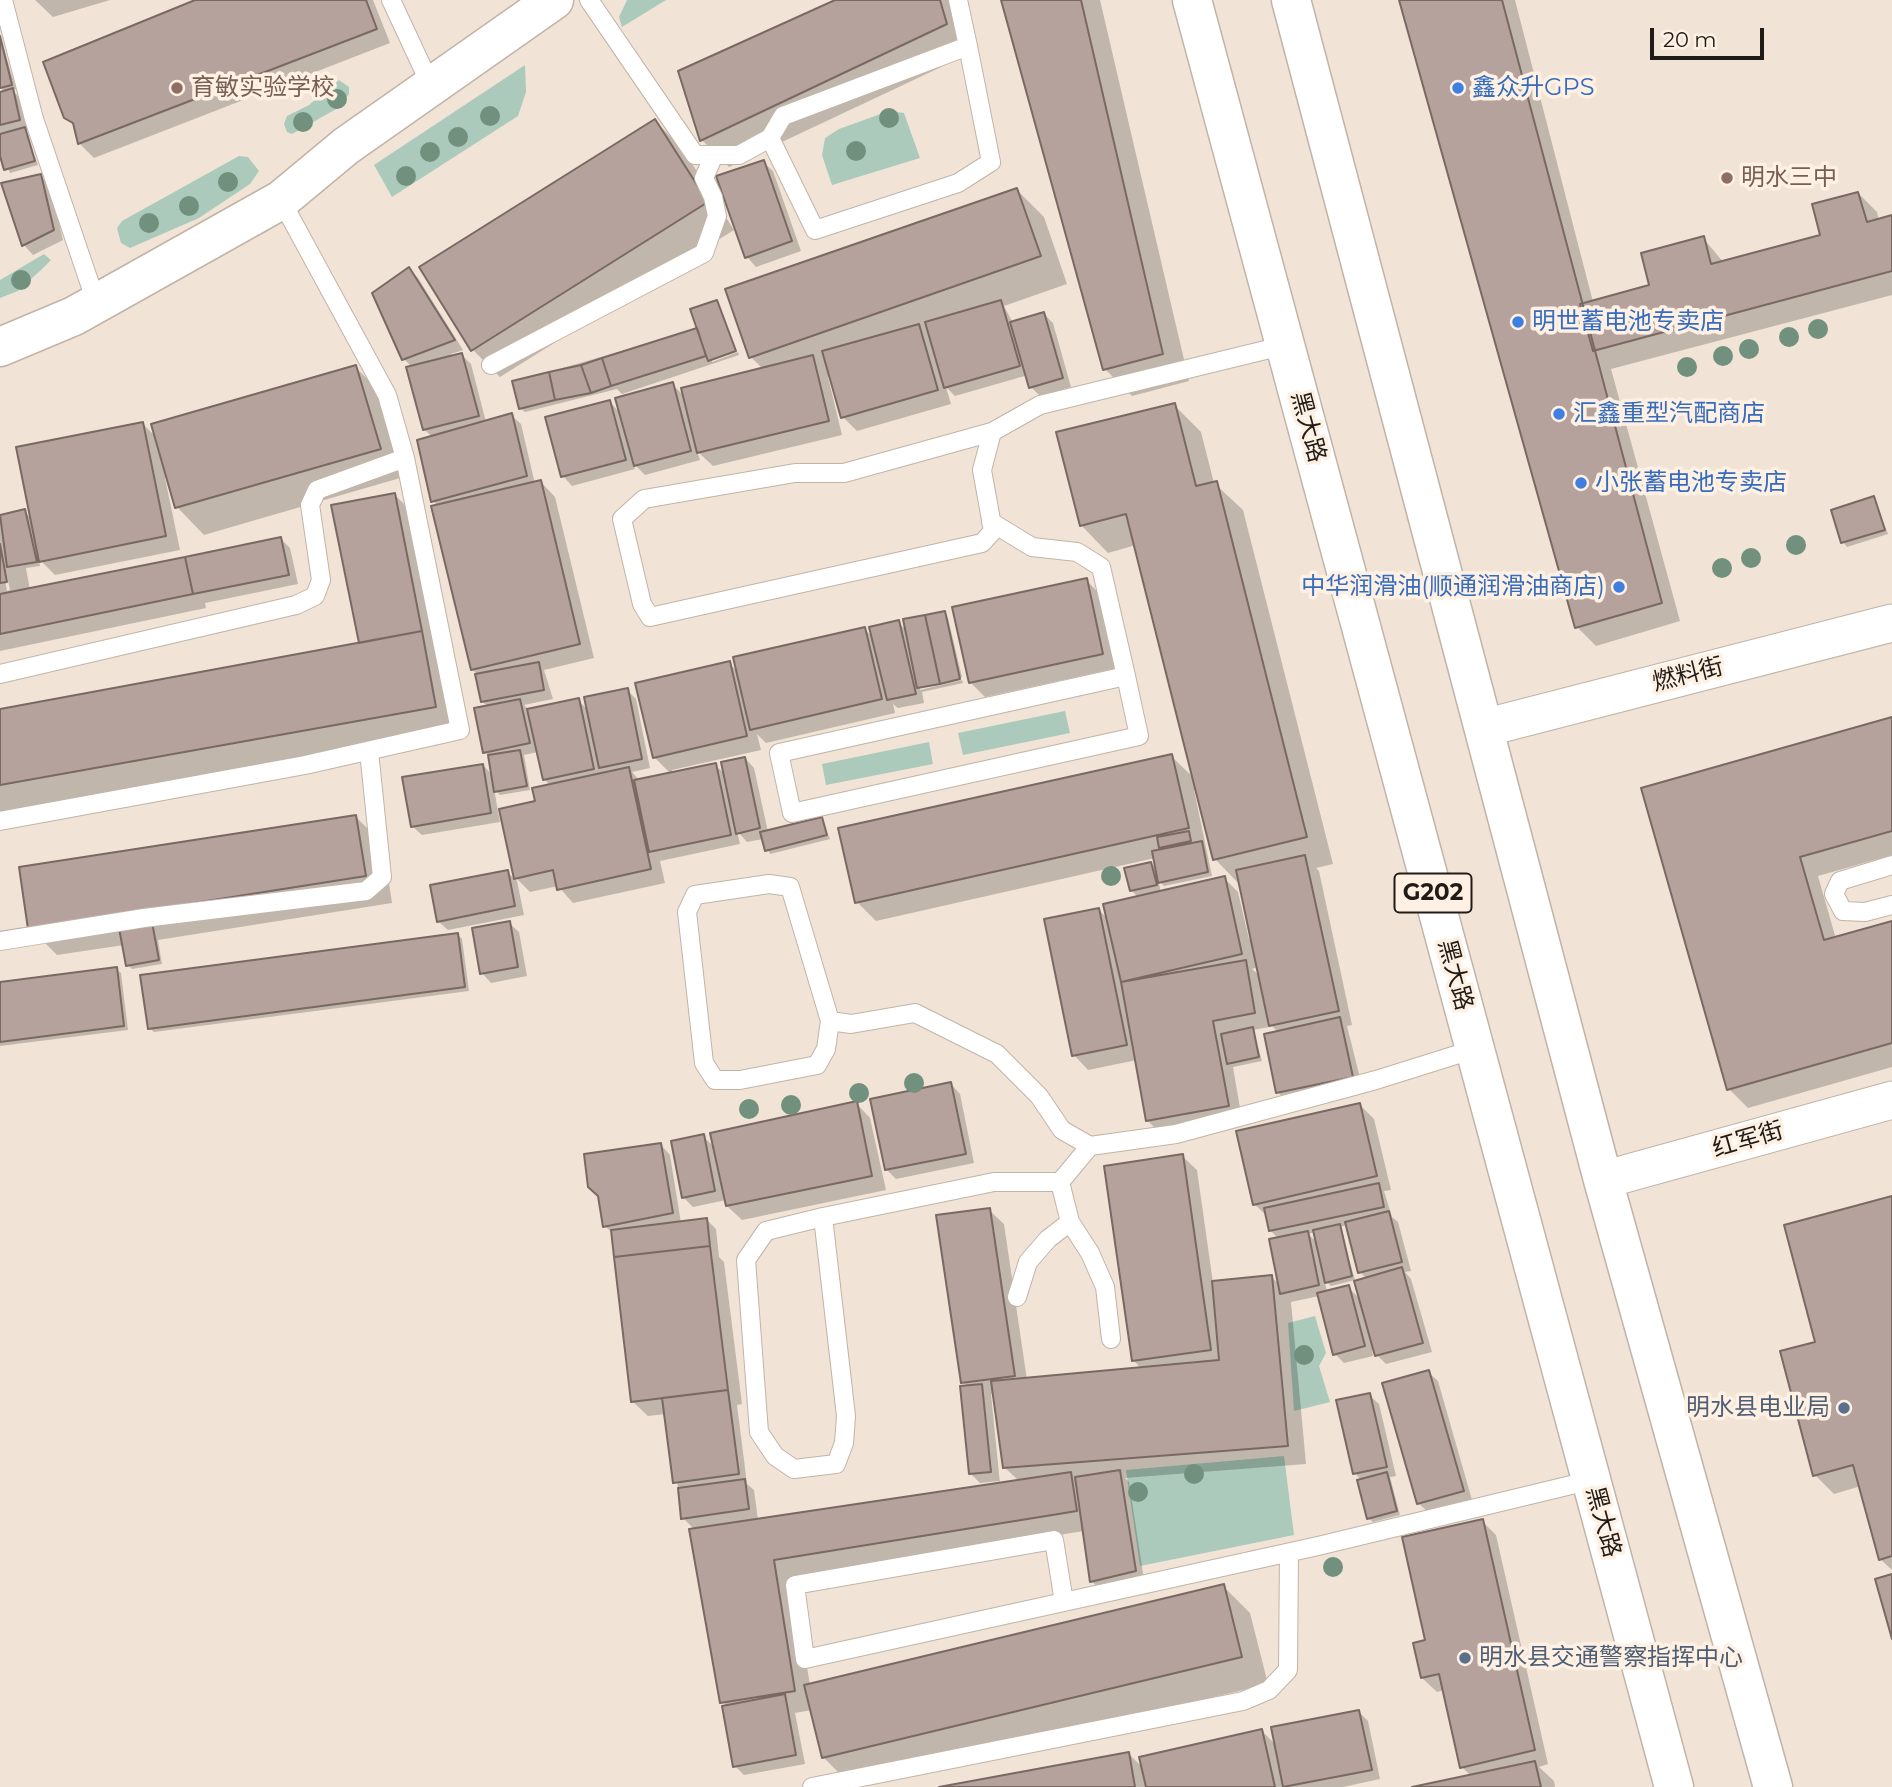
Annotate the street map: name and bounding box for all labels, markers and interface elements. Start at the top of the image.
scale bar [1654,14,1768,58]
text: 20 m [1663,27,1717,52]
place label: 育敏实验学校 [191,74,335,102]
place label: 鑫众升GPS [1472,74,1595,102]
marker: 育敏实验学校 [169,80,185,96]
marker: 鑫众升GPS [1450,80,1466,96]
place label: 明水三中 [1741,164,1837,192]
marker: 明水三中 [1719,170,1735,186]
place label: 明世蓄电池专卖店 [1532,308,1724,336]
marker: 明世蓄电池专卖店 [1510,314,1526,330]
street label: 黑大路 [1285,388,1331,466]
place label: 汇鑫重型汽配商店 [1573,400,1765,428]
marker: 汇鑫重型汽配商店 [1551,406,1567,422]
place label: 小张蓄电池专卖店 [1595,469,1787,497]
marker: 小张蓄电池专卖店 [1573,475,1589,491]
place label: 中华润滑油(顺通润滑油商店) [1301,573,1605,601]
marker: 中华润滑油(顺通润滑油商店) [1611,579,1627,595]
street label: 燃料街 [1650,652,1726,698]
road number: G202 [1394,874,1472,912]
street label: 黑大路 [1432,936,1478,1014]
street label: 红军街 [1709,1116,1787,1164]
place label: 明水县电业局 [1686,1394,1830,1422]
marker: 明水县电业局 [1836,1400,1852,1416]
street label: 黑大路 [1580,1483,1626,1561]
place label: 明水县交通警察指挥中心 [1479,1644,1743,1672]
marker: 明水县交通警察指挥中心 [1457,1650,1473,1666]

